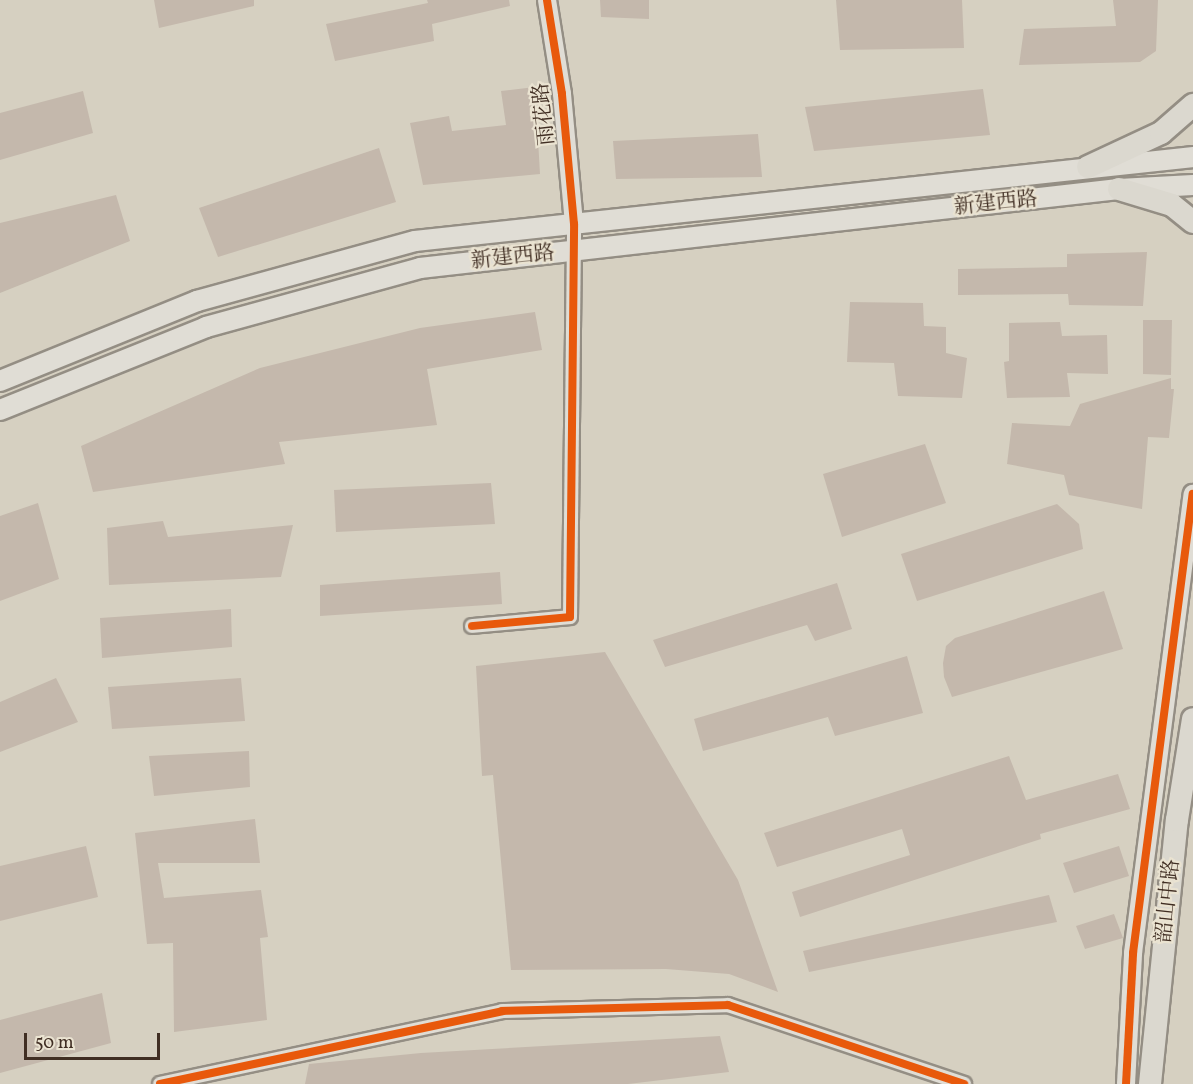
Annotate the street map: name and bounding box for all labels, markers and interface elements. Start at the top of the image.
street label: 雨花路 [529,81,561,147]
street label: 新建西路 [953,187,1039,221]
street label: 新建西路 [470,241,556,275]
street label: 韶山中路 [1152,858,1186,944]
scale bar [27,1021,164,1059]
text: 50 m [35,1031,74,1056]

